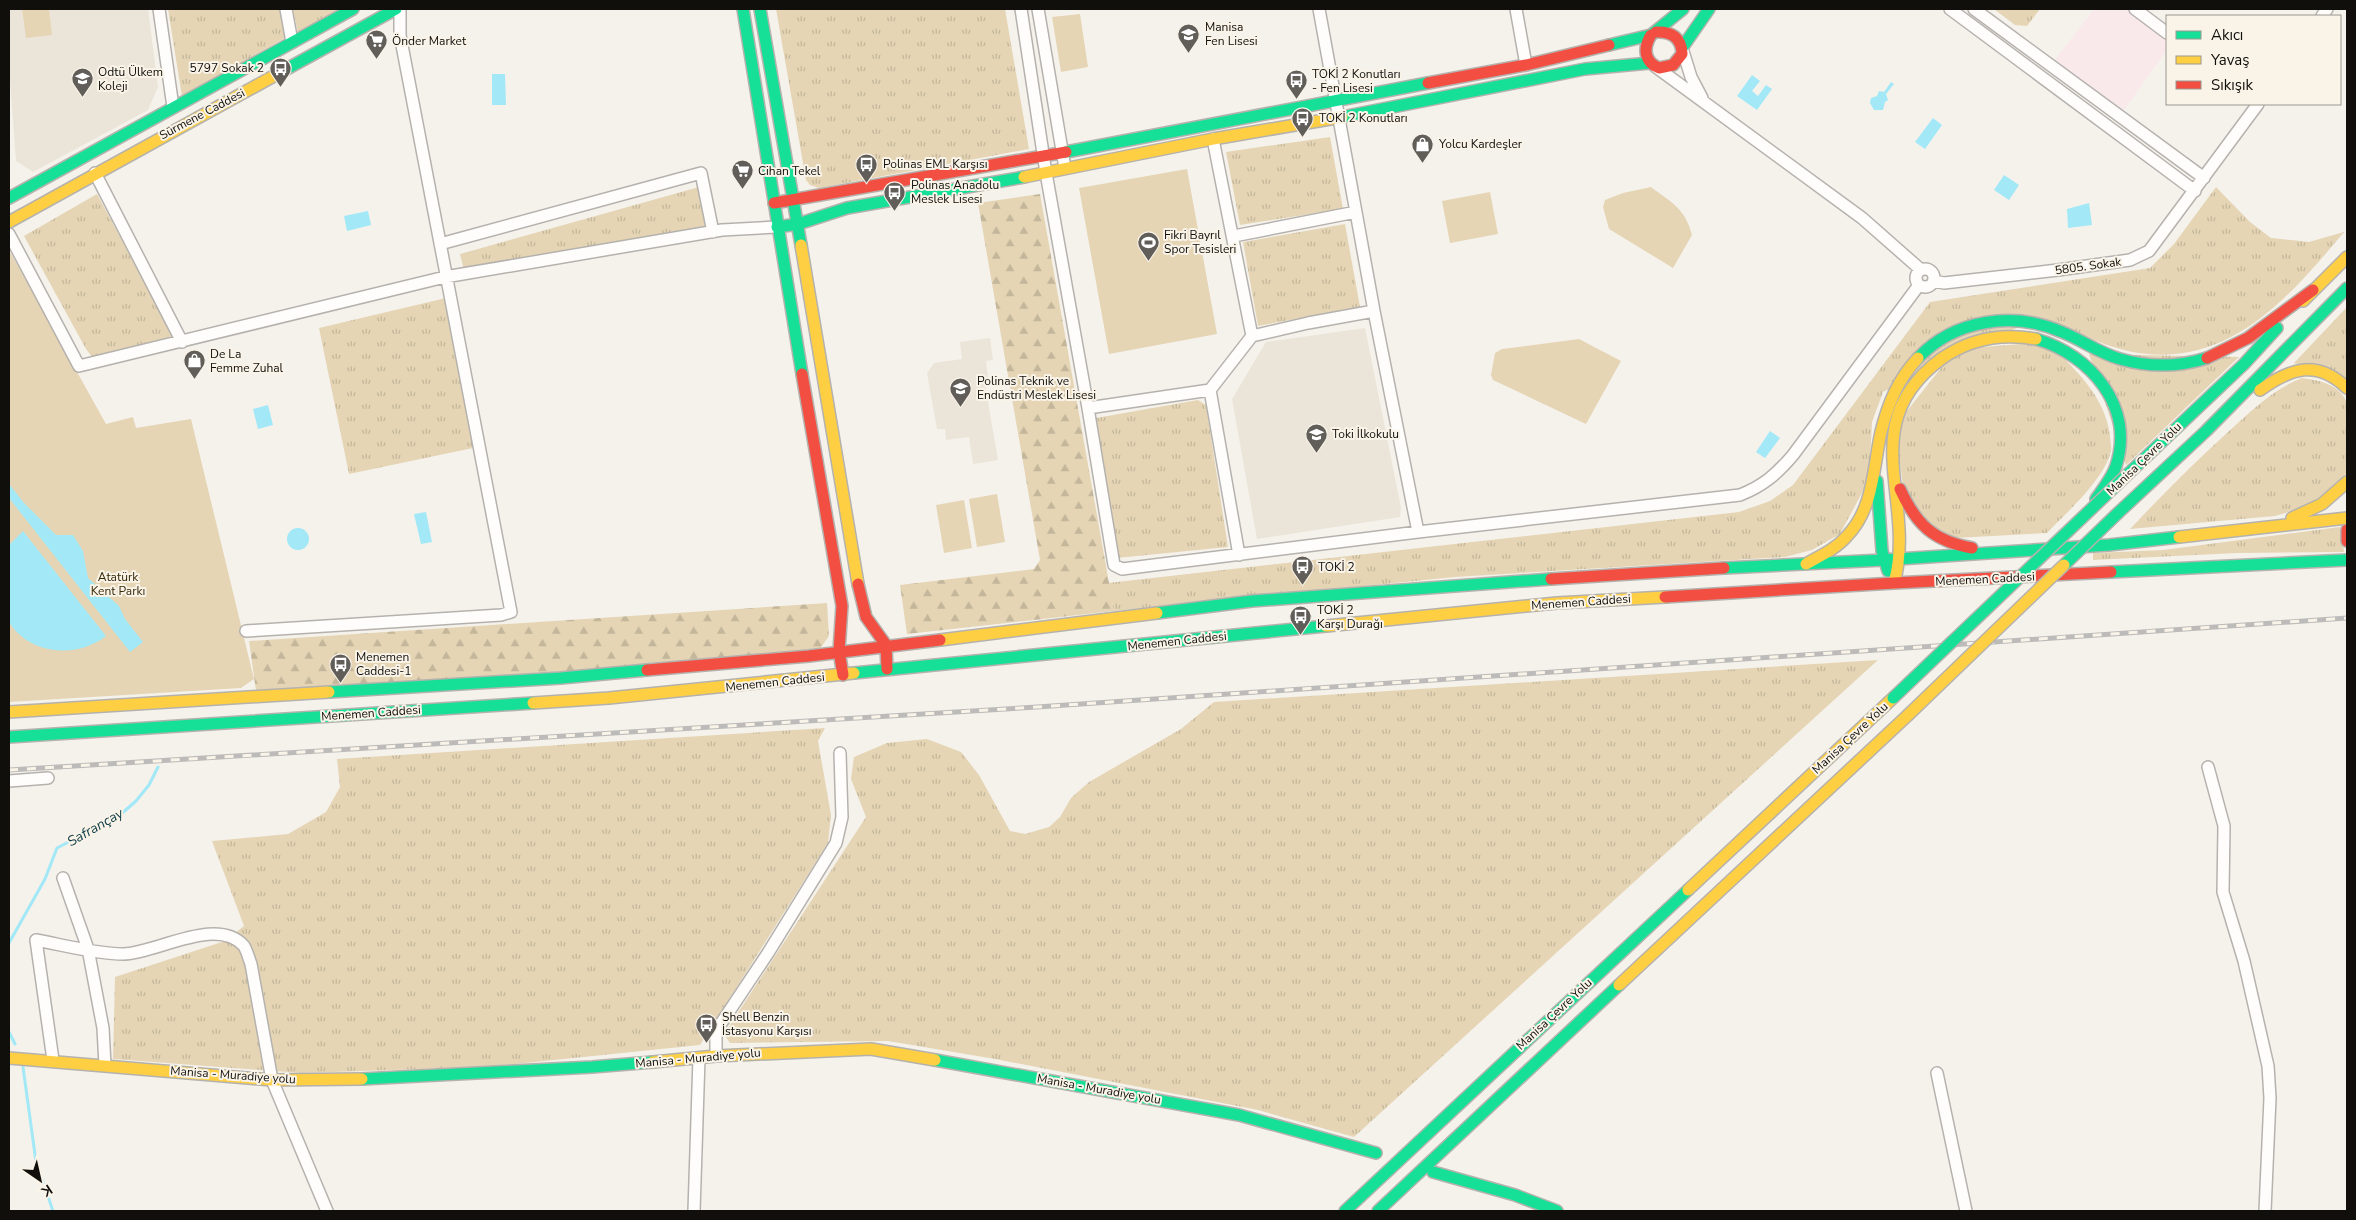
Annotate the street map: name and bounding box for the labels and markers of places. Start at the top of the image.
place label: Manisa Fen Lisesi [1205,19,1258,49]
school or university icon: Manisa Fen Lisesi [1177,22,1201,53]
supermarket icon: Önder Market [364,29,388,60]
place label: Önder Market [392,33,467,49]
bus stop icon: 5797 Sokak 2 [268,56,292,87]
place label: 5797 Sokak 2 [189,60,264,76]
place label: Odtü Ülkem Koleji [98,64,163,94]
place label: TOKİ 2 Konutları - Fen Lisesi [1312,66,1401,96]
school or university icon: Odtü Ülkem Koleji [70,67,94,98]
bus stop icon: TOKİ 2 Konutları - Fen Lisesi [1284,69,1308,100]
bus stop icon: TOKİ 2 Konutları [1291,106,1315,137]
place label: TOKİ 2 Konutları [1319,110,1408,126]
shop icon: Yolcu Kardeşler [1411,132,1435,163]
place label: Yolcu Kardeşler [1438,136,1523,152]
bus stop icon: Polinas EML Karşısı [855,152,879,183]
place label: Polinas EML Karşısı [883,156,987,172]
supermarket icon: Cihan Tekel [730,159,754,190]
place label: Cihan Tekel [758,163,821,179]
place label: Polinas Anadolu Meslek Lisesi [911,177,999,207]
bus stop icon: Polinas Anadolu Meslek Lisesi [883,180,907,211]
place label: Fikri Bayrıl Spor Tesisleri [1164,227,1236,257]
sports icon: Fikri Bayrıl Spor Tesisleri [1136,230,1160,261]
place label: De La Femme Zuhal [210,346,284,376]
shop icon: De La Femme Zuhal [182,349,206,380]
place label: Polinas Teknik ve Endüstri Meslek Lisesi [977,373,1096,403]
school or university icon: Polinas Teknik ve Endüstri Meslek Lisesi [949,376,973,407]
school or university icon: Toki İlkokulu [1304,422,1328,453]
place label: Toki İlkokulu [1332,426,1399,442]
bus stop icon: TOKİ 2 [1290,555,1314,586]
place label: TOKİ 2 [1318,559,1355,575]
place label: TOKİ 2 Karşı Durağı [1317,602,1383,632]
bus stop icon: TOKİ 2 Karşı Durağı [1289,605,1313,636]
place label: Menemen Caddesi-1 [356,649,411,679]
bus stop icon: Menemen Caddesi-1 [328,652,352,683]
place label: Shell Benzin İstasyonu Karşısı [722,1009,812,1039]
bus stop icon: Shell Benzin İstasyonu Karşısı [694,1012,718,1043]

